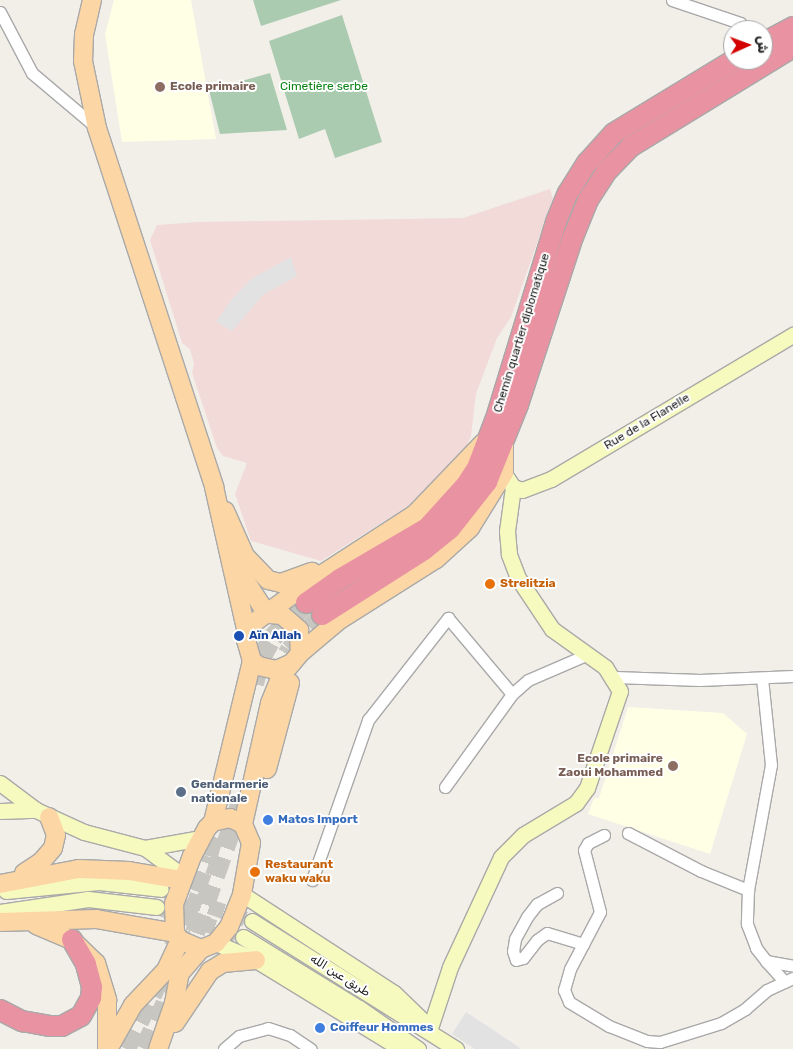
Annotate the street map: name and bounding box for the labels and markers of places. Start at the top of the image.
place label: Ecole primaire [170,80,256,94]
marker: Ecole primaire [154,81,166,93]
place label: Strelitzia [500,577,556,591]
marker: Strelitzia [484,578,496,590]
place label: Aïn Allah [249,629,302,643]
marker: Aïn Allah [233,630,245,642]
place label: Ecole primaire Zaoui Mohammed [558,752,663,780]
marker: Ecole primaire Zaoui Mohammed [667,760,679,772]
place label: Gendarmerie nationale [191,778,269,806]
marker: Gendarmerie nationale [175,786,187,798]
place label: Matos Import [278,813,358,827]
marker: Matos Import [262,814,274,826]
place label: Restaurant waku waku [265,858,333,886]
marker: Restaurant waku waku [249,866,261,878]
place label: Coiffeur Hommes [330,1021,434,1035]
marker: Coiffeur Hommes [314,1022,326,1034]

